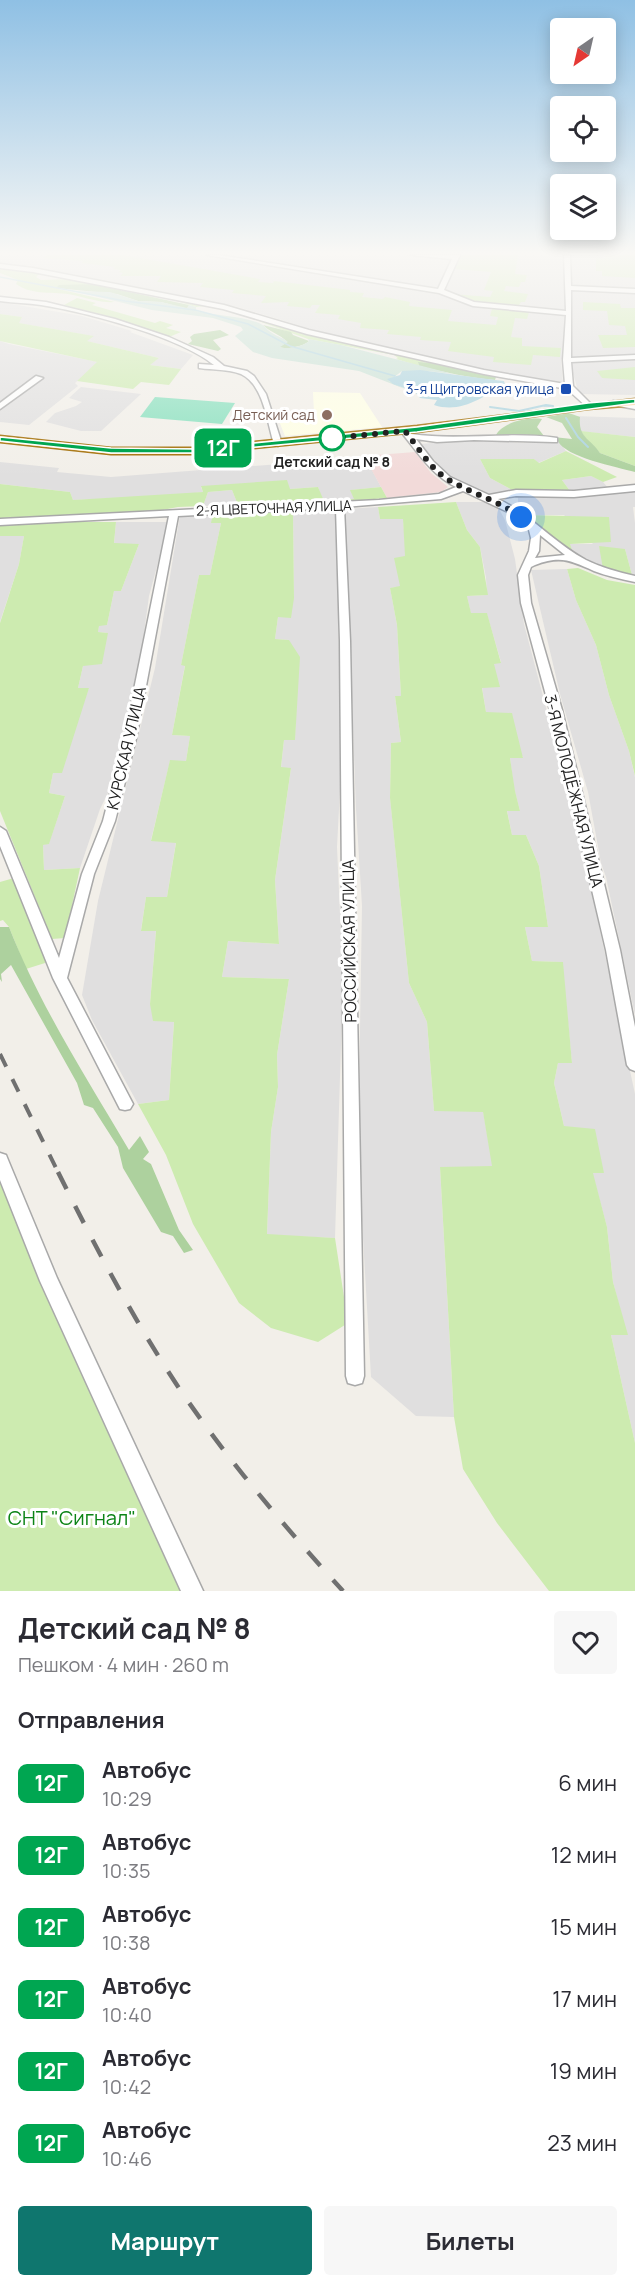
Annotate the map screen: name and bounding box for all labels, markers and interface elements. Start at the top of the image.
north arrow [550,18,616,84]
map controls [550,18,616,240]
button: locate [550,96,616,162]
button: layers [550,174,616,240]
place label: 3-я Щигровская улица [406,379,554,398]
marker: 3-я Щигровская улица [559,382,573,396]
place label: Детский сад [232,405,315,424]
marker: Детский сад [320,408,334,422]
marker: Детский сад № 8 [319,425,345,451]
line badge: 12Г [188,428,258,468]
text: 12Г [206,434,240,462]
place label: Детский сад № 8 [274,452,390,471]
street label: 2-Я ЦВЕТОЧНАЯ УЛИЦА [196,495,352,520]
your location [506,502,536,532]
street label: КУРСКАЯ УЛИЦА [101,684,151,812]
street label: 3-Я МОЛОДЁЖНАЯ УЛИЦА [539,692,609,890]
street label: РОССИЙСКАЯ УЛИЦА [337,859,361,1023]
park label: СНТ "Сигнал" [8,1504,136,1531]
text: Детский сад № 8 [18,1609,251,1647]
button: heart [554,1611,617,1674]
text: Пешком · 4 мин · 260 m [18,1651,229,1678]
text: Отправления [18,1705,165,1735]
text: Автобус [102,1755,191,1785]
text: 6 мин [558,1768,617,1798]
text: 12Г [34,1769,68,1797]
text: 10:29 [102,1785,152,1812]
text: Автобус [102,1827,191,1857]
text: 12 мин [551,1840,617,1870]
text: 12Г [34,1841,68,1869]
text: 10:35 [102,1857,151,1884]
text: Автобус [102,1899,191,1929]
text: 15 мин [551,1912,617,1942]
text: 12Г [34,1913,68,1941]
text: 10:38 [102,1929,151,1956]
text: Автобус [102,1971,191,2001]
text: 17 мин [552,1984,617,2014]
text: 12Г [34,1985,68,2013]
text: 10:40 [102,2001,152,2028]
text: Автобус [102,2043,191,2073]
text: 19 мин [550,2056,617,2086]
text: 12Г [34,2057,68,2085]
text: 10:42 [102,2073,151,2100]
text: Автобус [102,2115,191,2145]
text: 23 мин [547,2128,617,2158]
text: 12Г [34,2129,68,2157]
text: 10:46 [102,2145,152,2172]
button: Маршрут [18,2206,312,2275]
button: Билеты [324,2206,617,2275]

